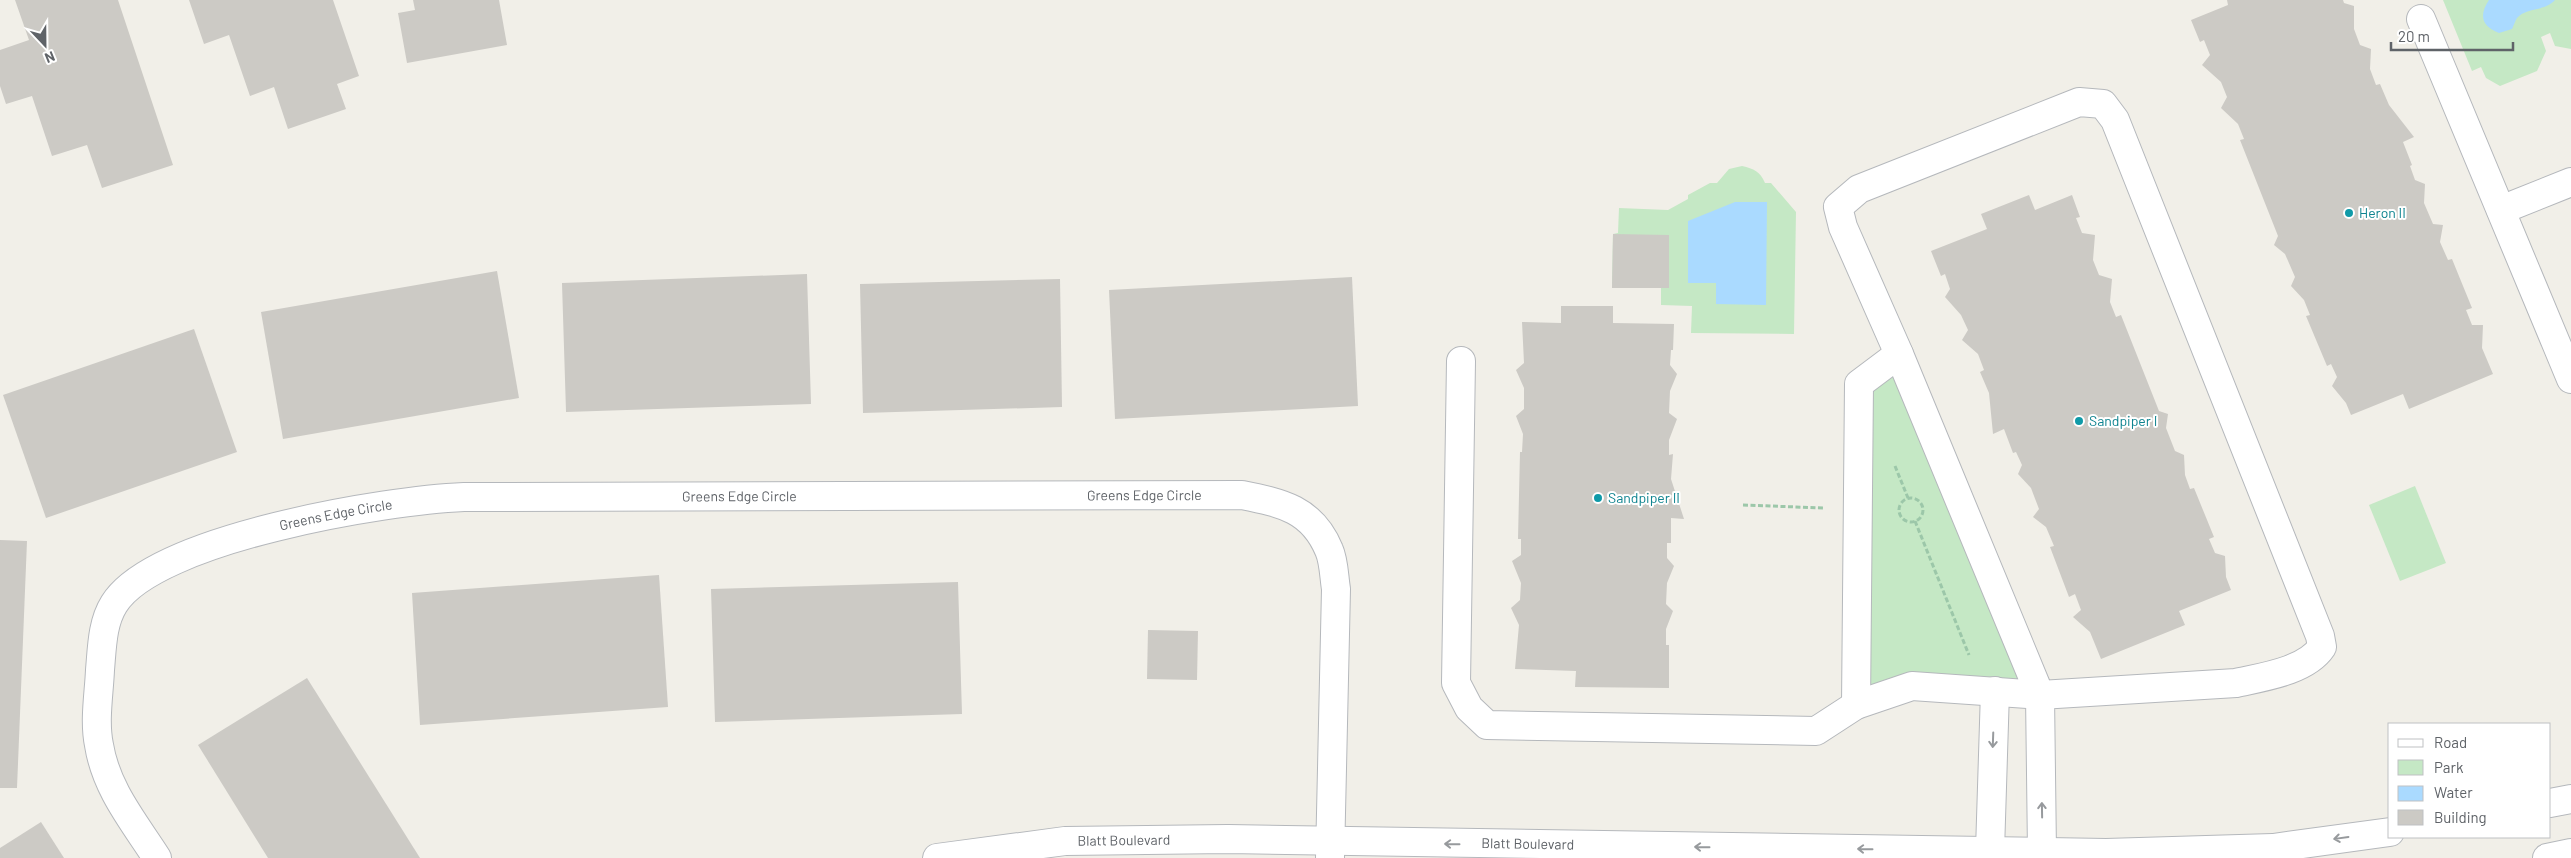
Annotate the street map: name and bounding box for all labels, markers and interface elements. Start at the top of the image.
north arrow [20,20,70,70]
scale bar [2391,20,2514,52]
text: 20 m [2398,27,2430,45]
text: N [43,48,58,67]
place label: Heron II [2359,204,2406,221]
marker: Heron II [2343,207,2355,219]
place label: Sandpiper I [2089,412,2157,429]
marker: Sandpiper I [2073,415,2085,427]
street label: Greens Edge Circle [1087,486,1202,503]
street label: Greens Edge Circle [682,487,797,504]
place label: Sandpiper II [1608,489,1680,506]
marker: Sandpiper II [1592,492,1604,504]
street label: Greens Edge Circle [277,495,393,534]
legend [2388,723,2551,838]
one-way arrow [1988,732,1997,748]
text: Road [2434,733,2467,751]
text: Park [2434,758,2464,776]
text: Water [2434,783,2473,801]
one-way arrow [2037,803,2046,819]
text: Building [2434,808,2487,826]
street label: Blatt Boulevard [1077,831,1170,849]
street label: Blatt Boulevard [1481,834,1574,853]
one-way arrow [2334,834,2350,844]
one-way arrow [1445,839,1461,848]
one-way arrow [1695,842,1711,852]
one-way arrow [1857,844,1874,854]

